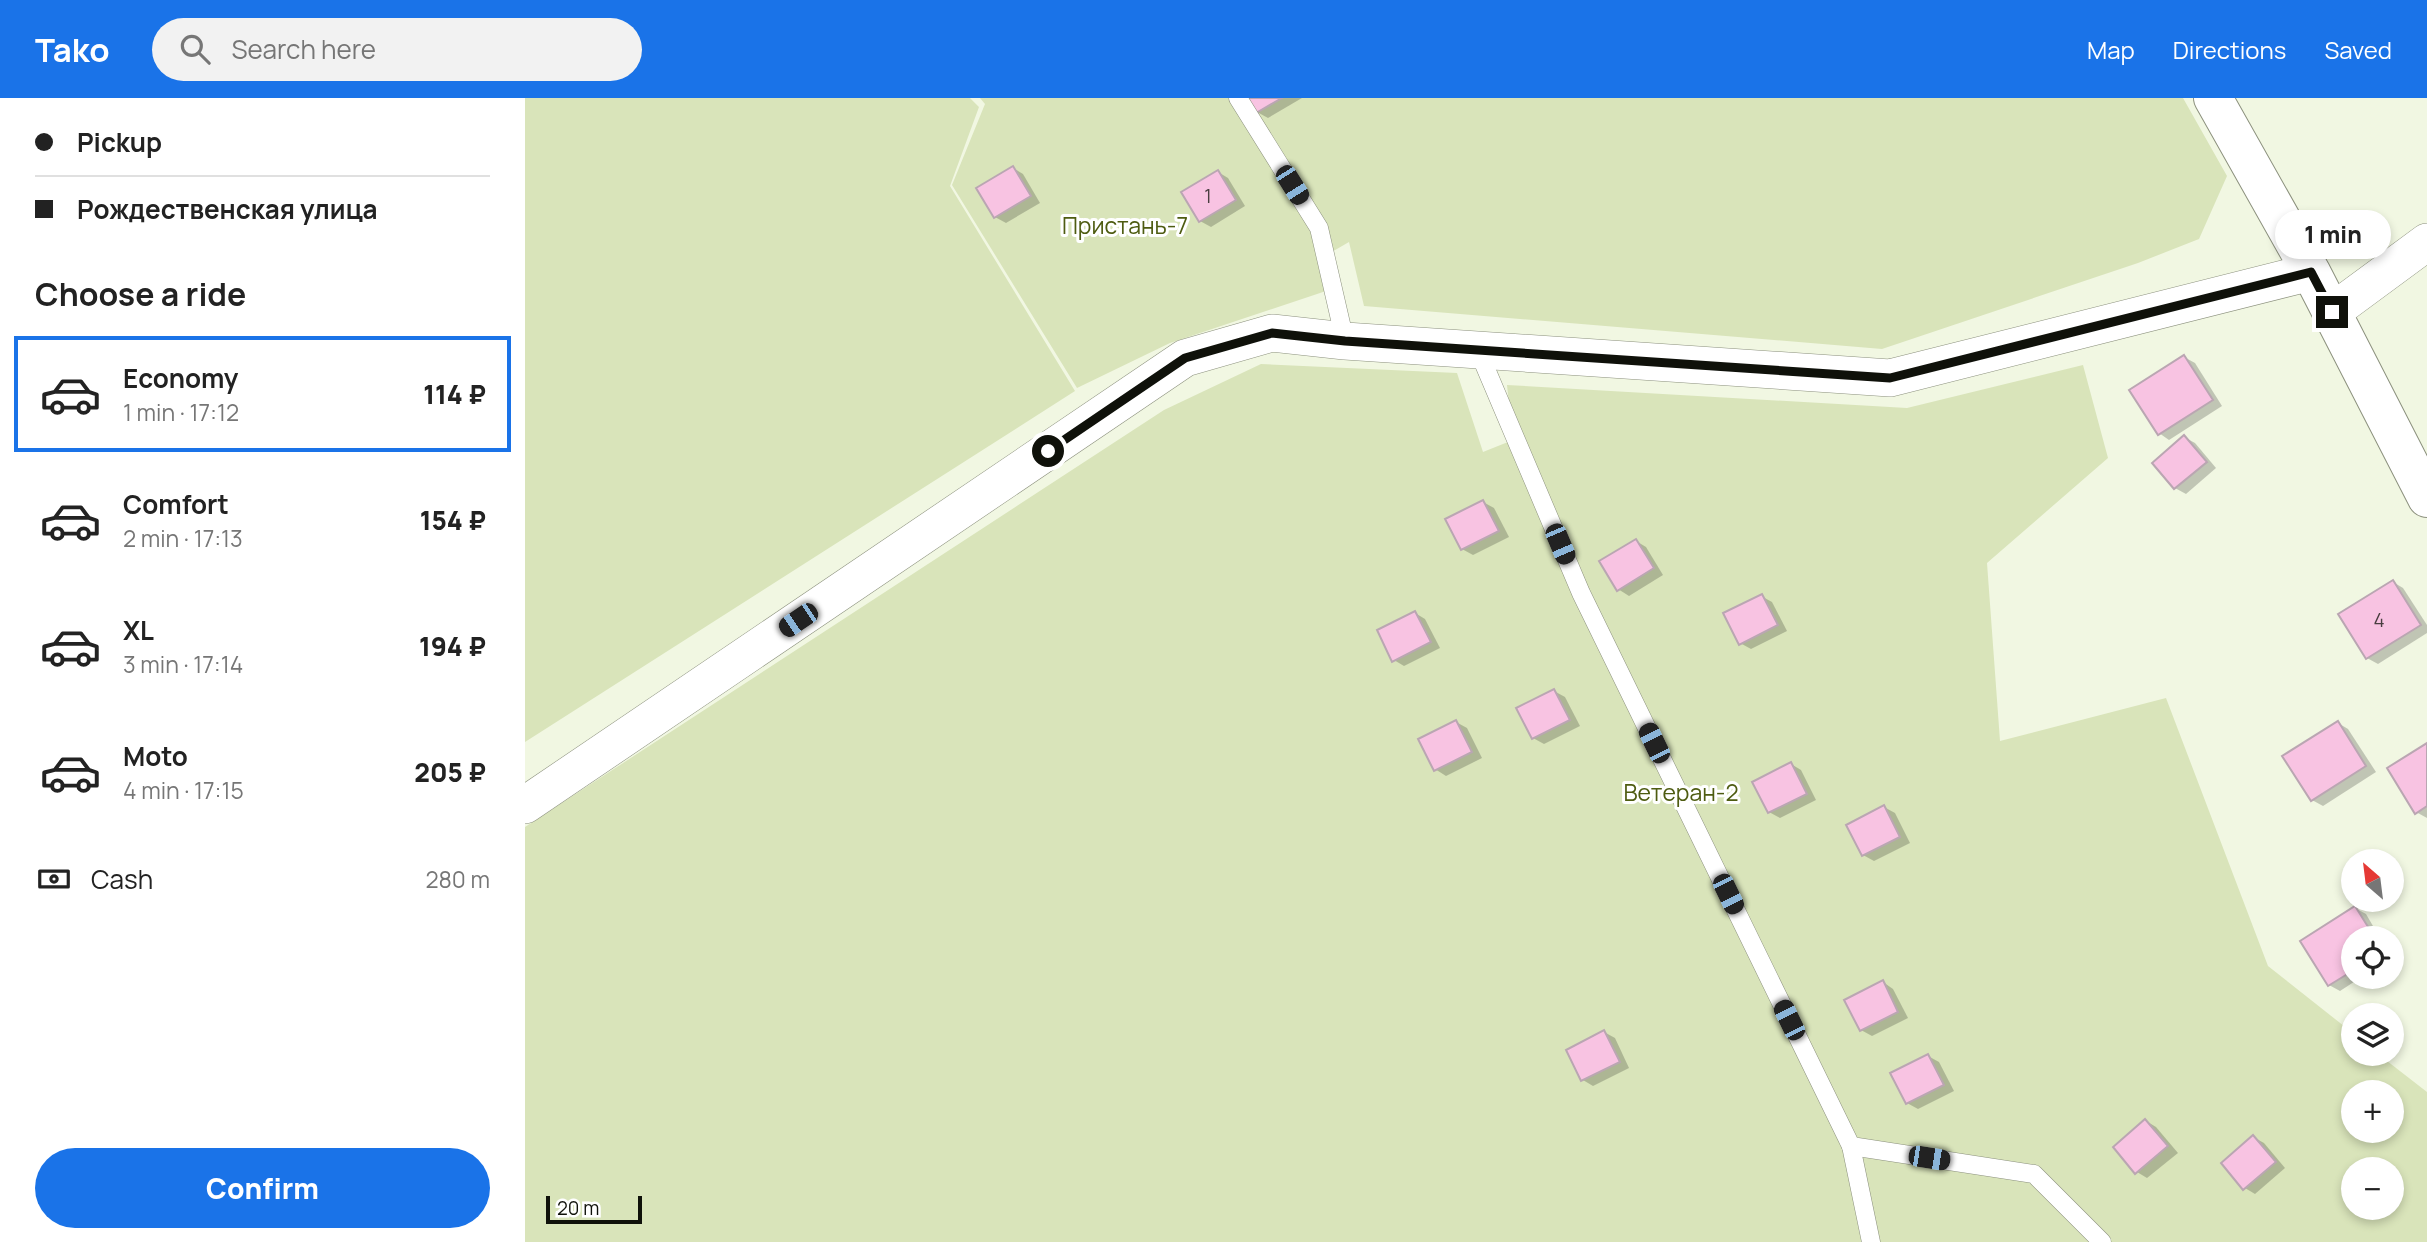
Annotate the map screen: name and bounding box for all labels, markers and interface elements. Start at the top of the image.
search box [152,18,642,81]
text: Tako [35,27,110,72]
icon: search [176,30,214,68]
text: Search here [232,31,376,67]
text: Map [2087,33,2135,66]
text: Directions [2173,33,2286,66]
text: Saved [2324,33,2392,66]
text: Pickup [77,124,162,160]
car [1272,162,1313,208]
house number: 1 [1204,183,1212,209]
text: Рождественская улица [77,191,378,227]
park label: Пристань-7 [1062,209,1188,241]
callout: 1 min [2274,211,2390,260]
text: 1 min [2304,218,2362,250]
text: Choose a ride [35,272,246,316]
route end [2316,296,2348,328]
text: Economy [123,360,238,396]
icon: car [39,363,102,426]
text: 114 ₽ [423,376,486,412]
text: 1 min · 17:12 [123,396,239,428]
route start [1032,435,1064,467]
text: Comfort [123,486,229,522]
icon: car [39,489,102,552]
text: 154 ₽ [420,502,486,538]
car [1543,521,1578,567]
text: 2 min · 17:13 [123,522,243,554]
car [775,600,822,640]
house number: 4 [2373,607,2385,633]
text: XL [123,612,154,648]
icon: car [39,615,102,678]
text: 194 ₽ [419,628,486,664]
text: 3 min · 17:14 [123,648,243,680]
car [1636,720,1673,766]
text: Moto [123,738,188,774]
icon: car [39,741,102,804]
text: 205 ₽ [414,754,486,790]
text: 4 min · 17:15 [123,774,244,806]
park label: Ветеран-2 [1623,776,1739,808]
north arrow [2341,849,2405,912]
map controls [2341,849,2404,1220]
icon: cash [35,860,73,898]
text: Cash [91,861,153,897]
text: 280 m [425,863,490,895]
car [1710,871,1747,917]
button: locate [2341,926,2404,989]
car [1771,997,1808,1043]
button: layers [2341,1003,2404,1066]
button: + [2341,1080,2404,1143]
car [1907,1144,1952,1172]
button: Confirm [35,1148,490,1228]
button: − [2341,1157,2404,1220]
scale bar [546,1193,642,1225]
text: 20 m [557,1195,599,1221]

